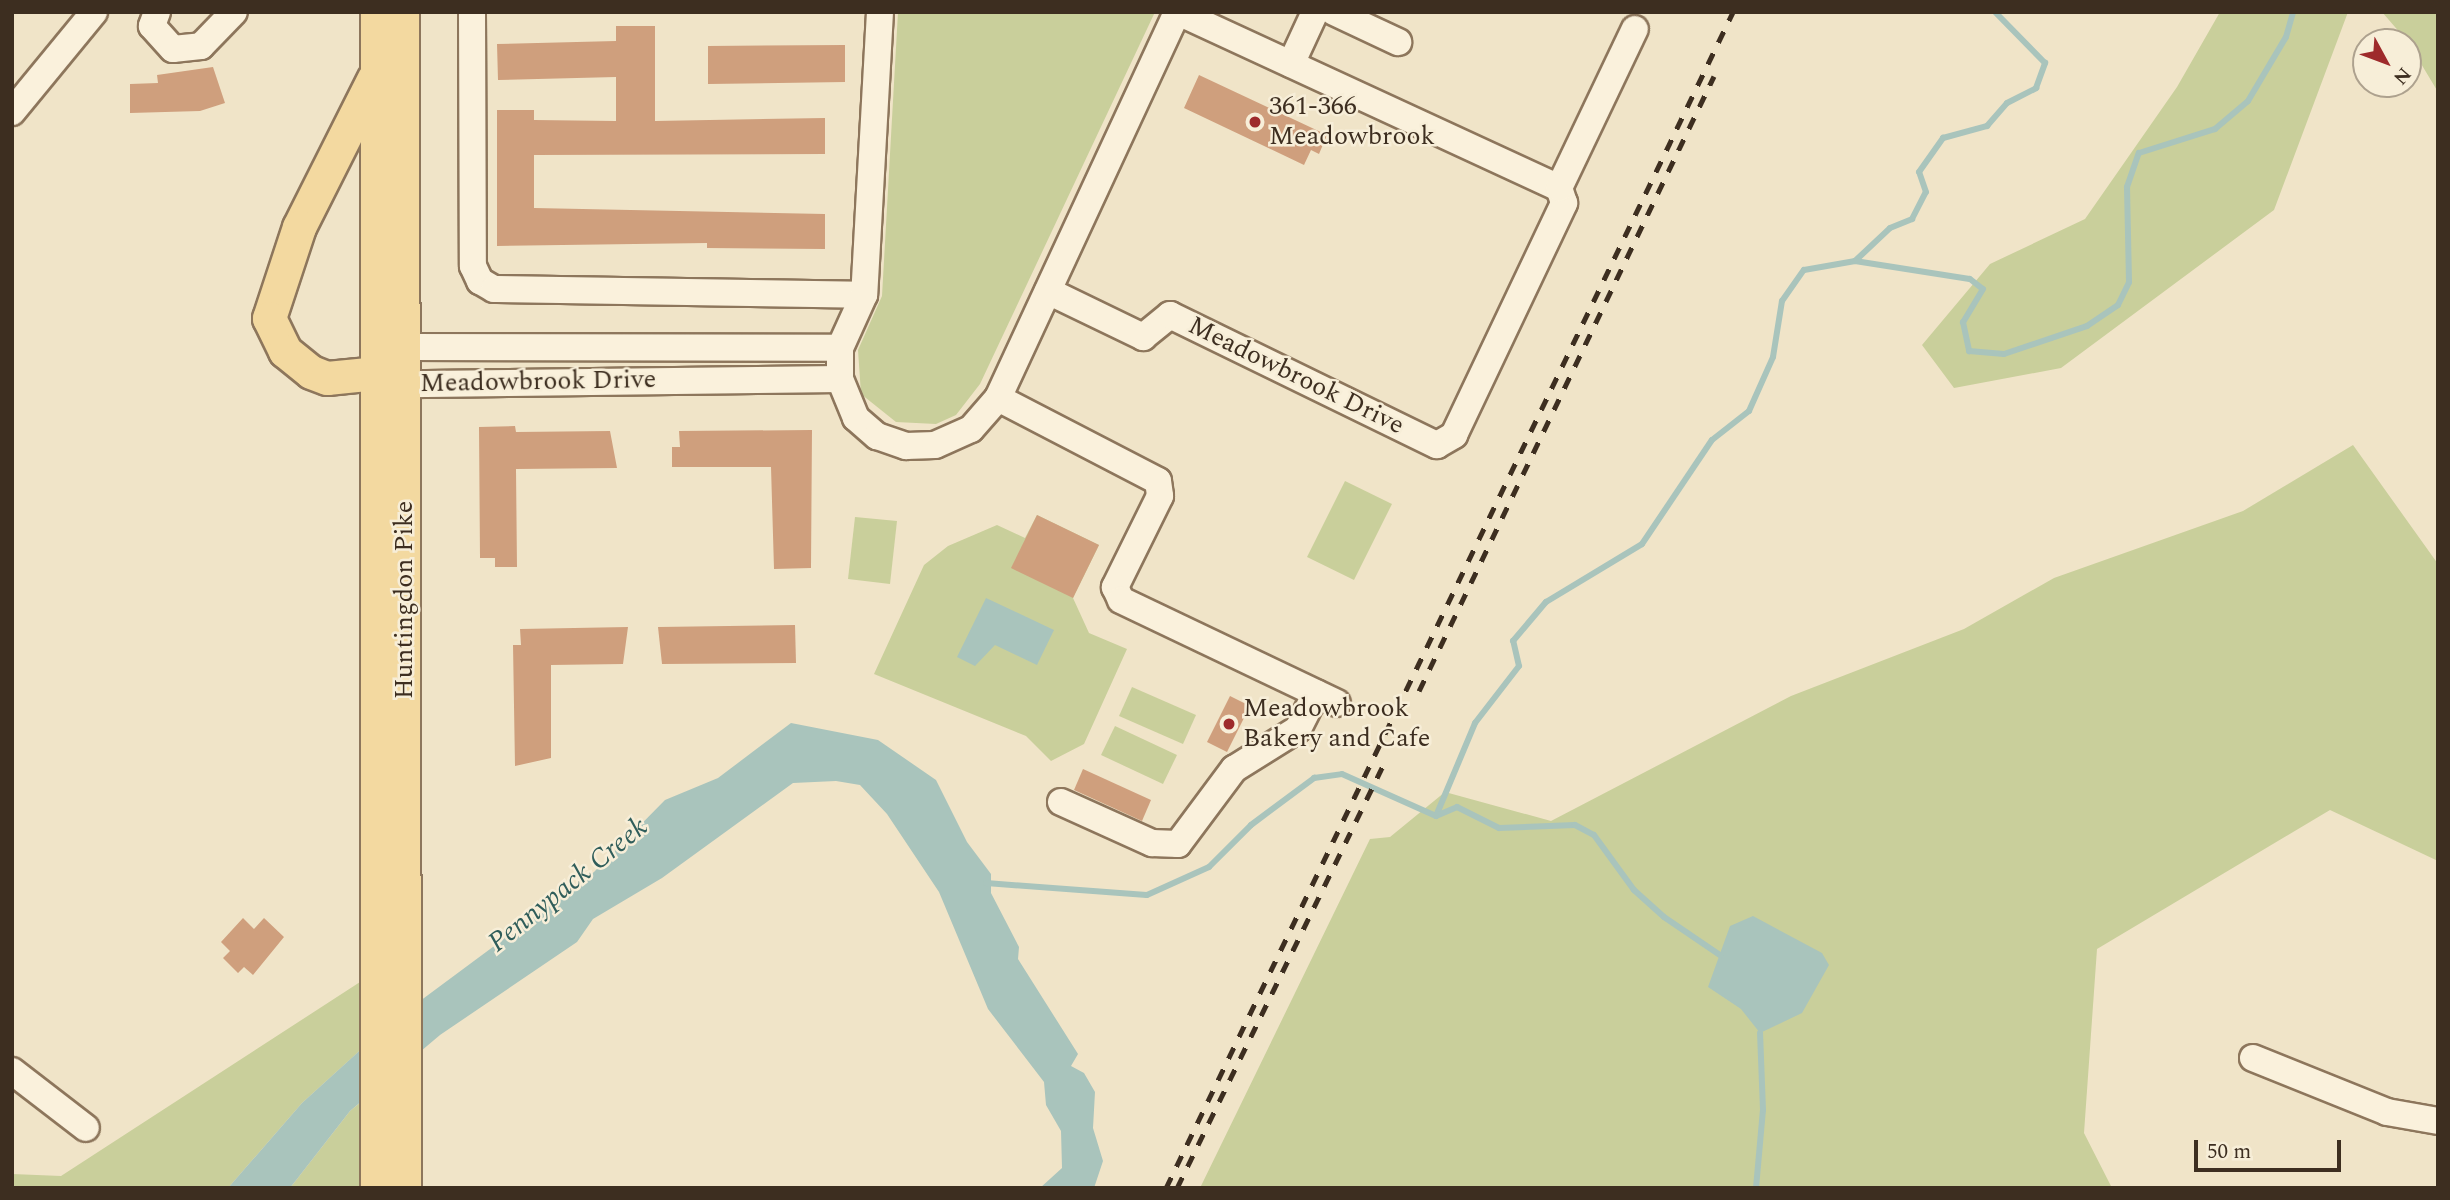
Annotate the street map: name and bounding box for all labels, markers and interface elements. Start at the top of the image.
north arrow [2352,28,2422,98]
text: N [2386,60,2418,91]
place label: 361-366 Meadowbrook [1269,91,1435,152]
marker: 361-366 Meadowbrook [1247,114,1263,130]
street label: Meadowbrook Drive [1183,310,1409,442]
street label: Meadowbrook Drive [420,364,656,400]
street label: Huntingdon Pike [389,501,421,699]
place label: Meadowbrook Bakery and Cafe [1243,693,1430,754]
marker: Meadowbrook Bakery and Cafe [1221,716,1237,732]
water label: Pennypack Creek [481,810,655,960]
scale bar [2198,1126,2345,1170]
text: 50 m [2207,1136,2251,1168]

